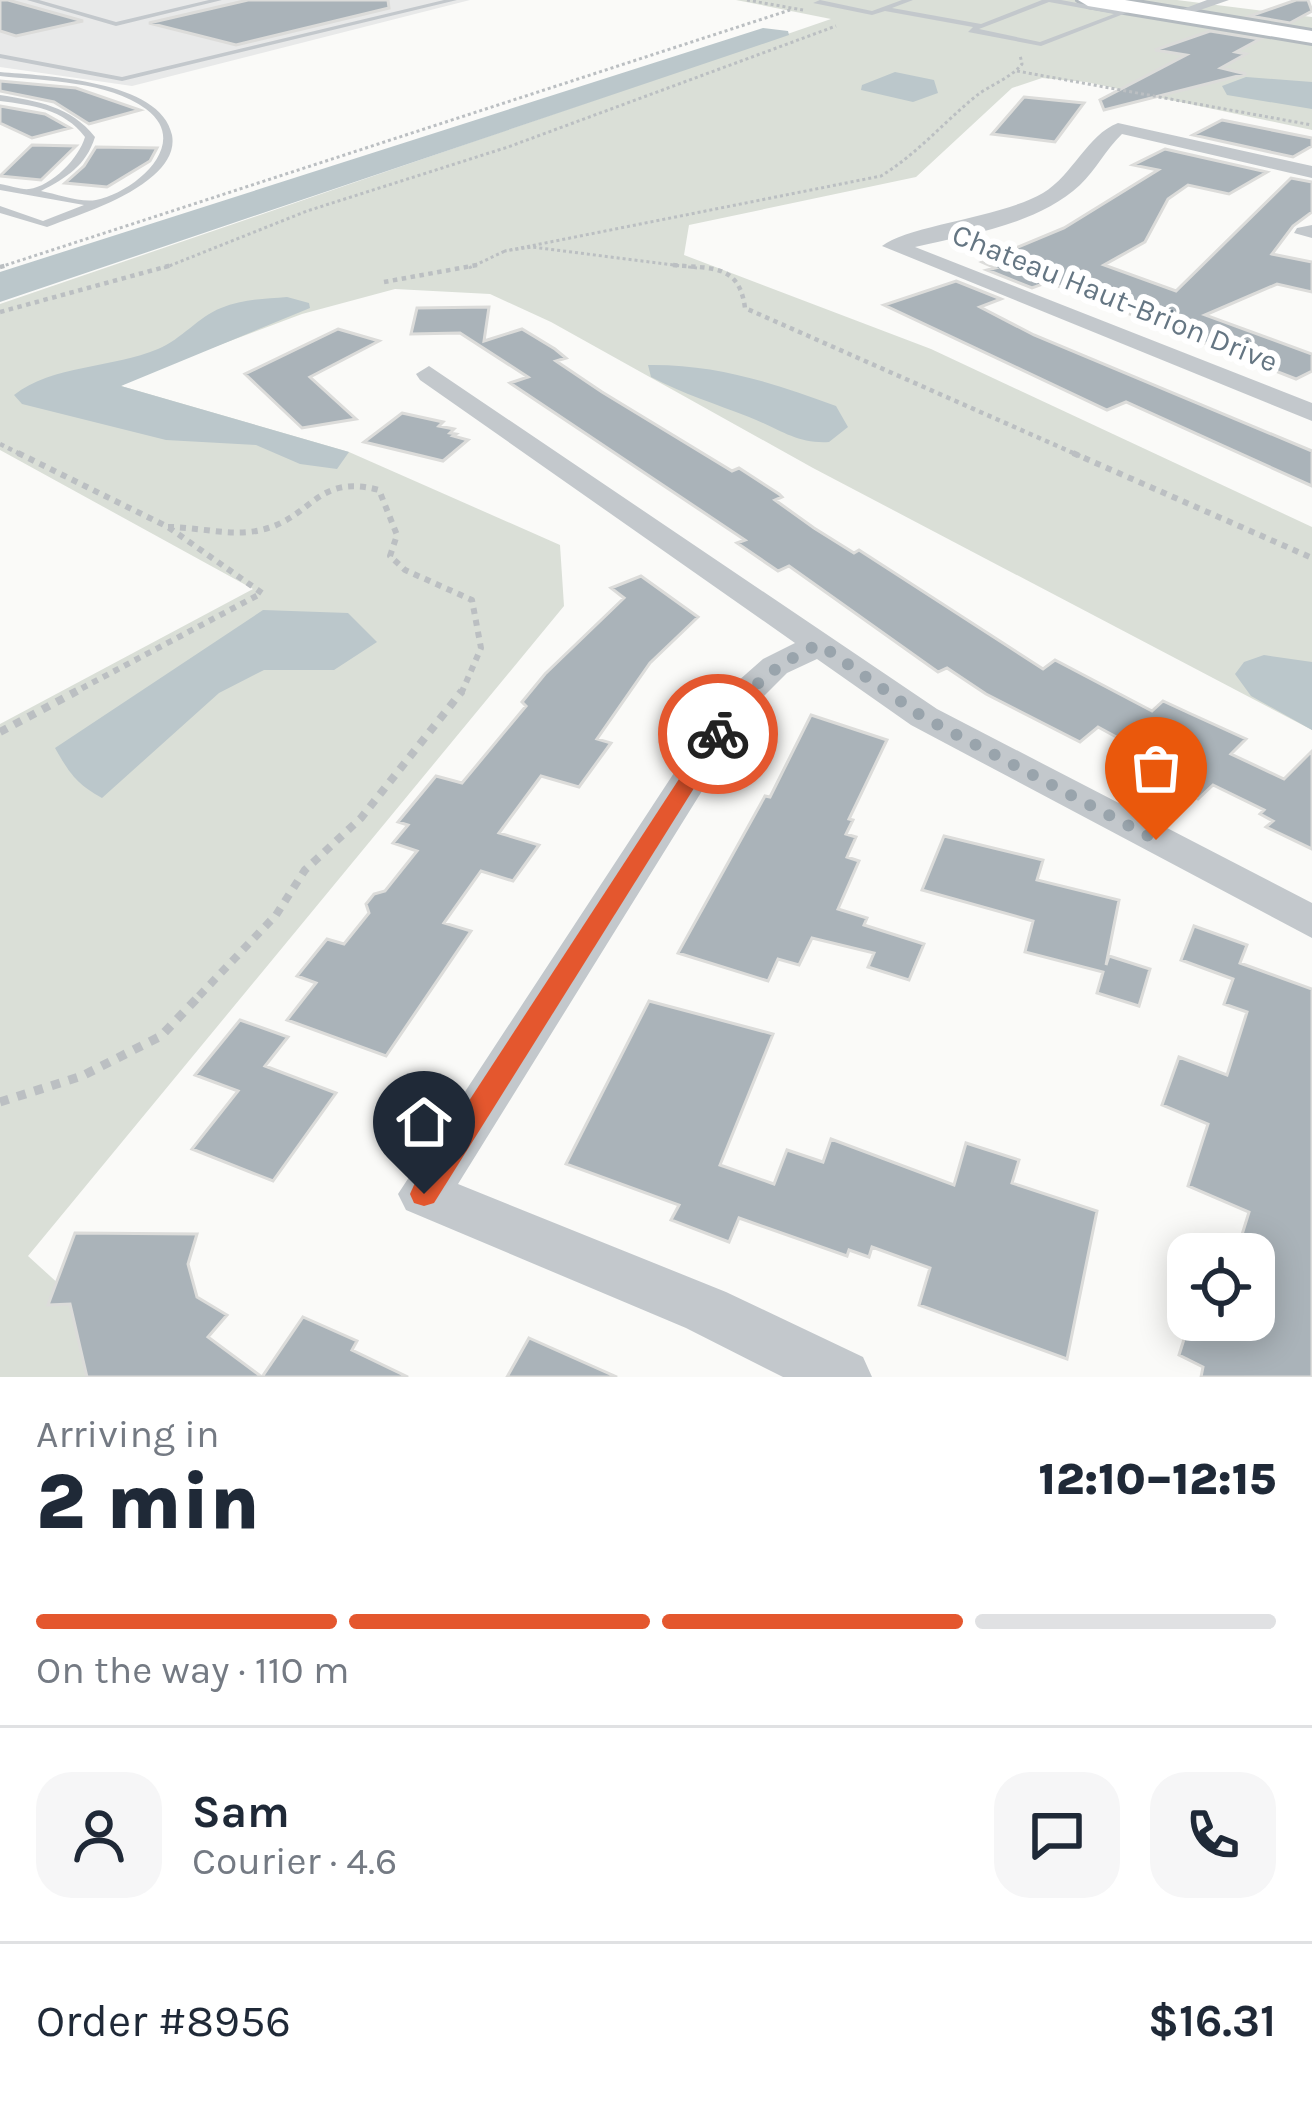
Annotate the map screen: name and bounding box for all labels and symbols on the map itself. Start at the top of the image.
street label: Chateau Haut-Brion Drive [947,216,1283,380]
courier [658,674,778,794]
pin [1105,717,1207,840]
pin [373,1071,475,1194]

